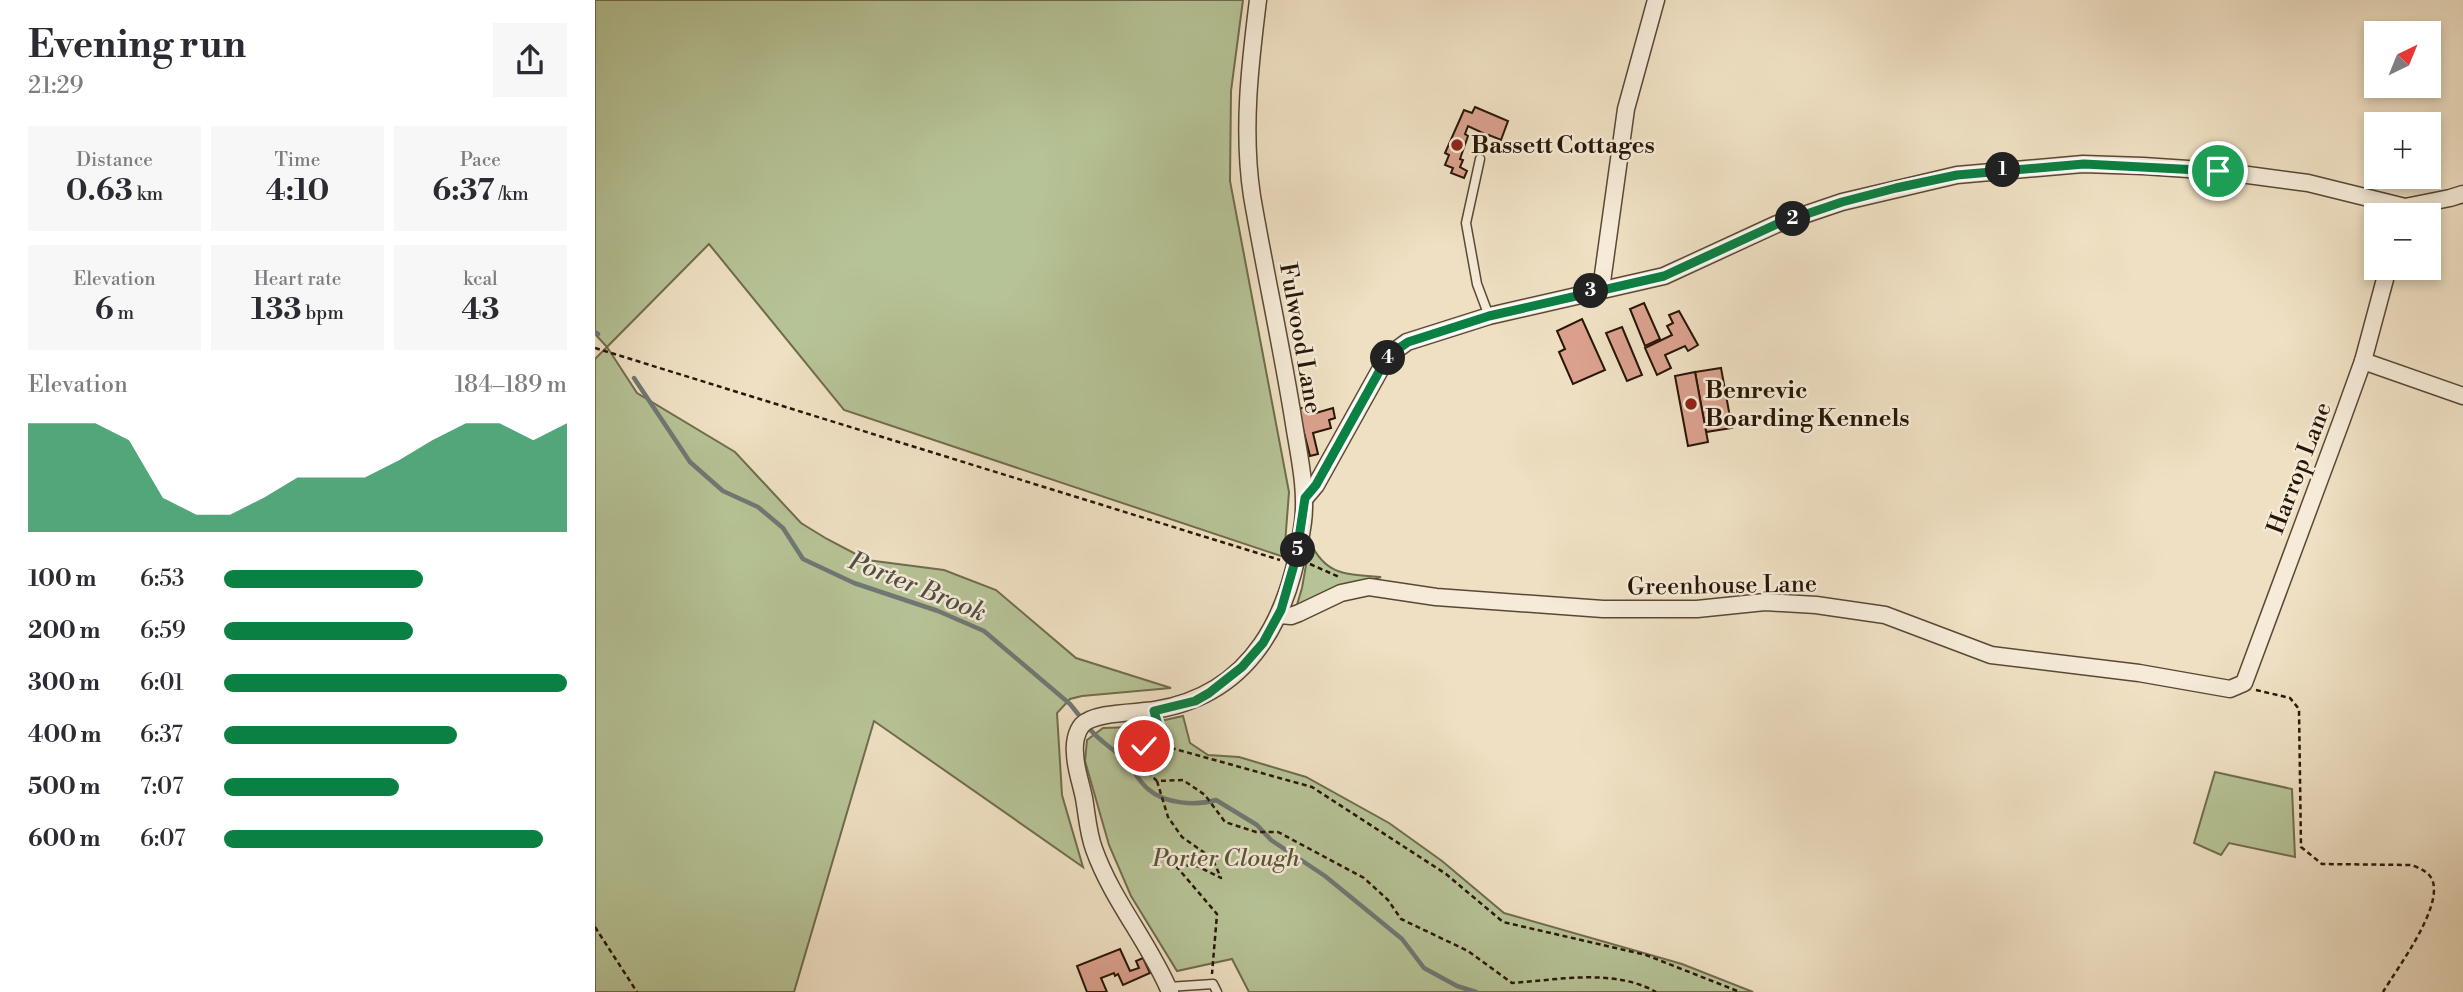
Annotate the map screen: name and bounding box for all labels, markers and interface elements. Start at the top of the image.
north arrow [2364,21,2441,98]
map controls [2364,21,2441,280]
text: Evening run [28,22,246,69]
button: share [493,23,567,97]
text: 21:29 [28,72,84,100]
button: + [2364,112,2441,189]
place label: Bassett Cottages [1471,131,1655,161]
marker: Bassett Cottages [1449,137,1465,153]
pin [2188,141,2248,201]
text: Distance [76,148,153,172]
text: Time [275,148,320,172]
text: Pace [460,148,501,172]
pin: 1 [1985,152,2021,188]
icon: arrive [2199,152,2237,190]
text: 1 [1998,157,2007,181]
text: 0.63 [66,172,133,210]
text: 4:10 [266,172,329,210]
text: 6:37 [432,172,495,210]
text: km [133,182,163,206]
text: /km [495,182,529,206]
pin: 2 [1775,202,1811,236]
button: − [2364,203,2441,280]
text: 2 [1787,206,1798,230]
street label: Fulwood Lane [1272,260,1328,416]
text: Elevation [73,267,156,291]
text: Heart rate [254,267,341,291]
text: kcal [463,267,498,291]
pin: 3 [1573,274,1609,308]
text: 3 [1585,278,1596,302]
text: 6 [95,291,114,329]
text: 133 [251,291,302,329]
text: 43 [461,291,500,329]
text: m [114,301,134,325]
text: bpm [302,301,344,325]
pin: 4 [1371,340,1405,376]
text: 4 [1381,345,1394,369]
text: Elevation [28,371,128,399]
text: 184–189 m [455,371,567,399]
place label: Benrevic Boarding Kennels [1705,376,1910,434]
marker: Benrevic Boarding Kennels [1683,396,1699,412]
street label: Harrop Lane [2261,398,2339,539]
pin: 5 [1281,532,1315,568]
text: 5 [1292,537,1303,561]
water label: Porter Brook [843,545,991,629]
text: 100 m [28,565,96,593]
text: 6:53 [140,565,185,593]
street label: Greenhouse Lane [1627,569,1817,603]
text: 200 m [28,617,100,645]
text: 6:59 [140,617,186,645]
text: 300 m [28,669,100,697]
text: 6:01 [140,669,184,697]
pin [1114,716,1174,776]
text: 400 m [28,721,101,749]
text: 6:37 [140,721,183,749]
icon: check [1125,727,1163,765]
text: 500 m [28,773,100,801]
text: 7:07 [140,773,184,801]
text: 600 m [28,825,101,853]
text: 6:07 [140,825,186,853]
park label: Porter Clough [1152,844,1300,874]

